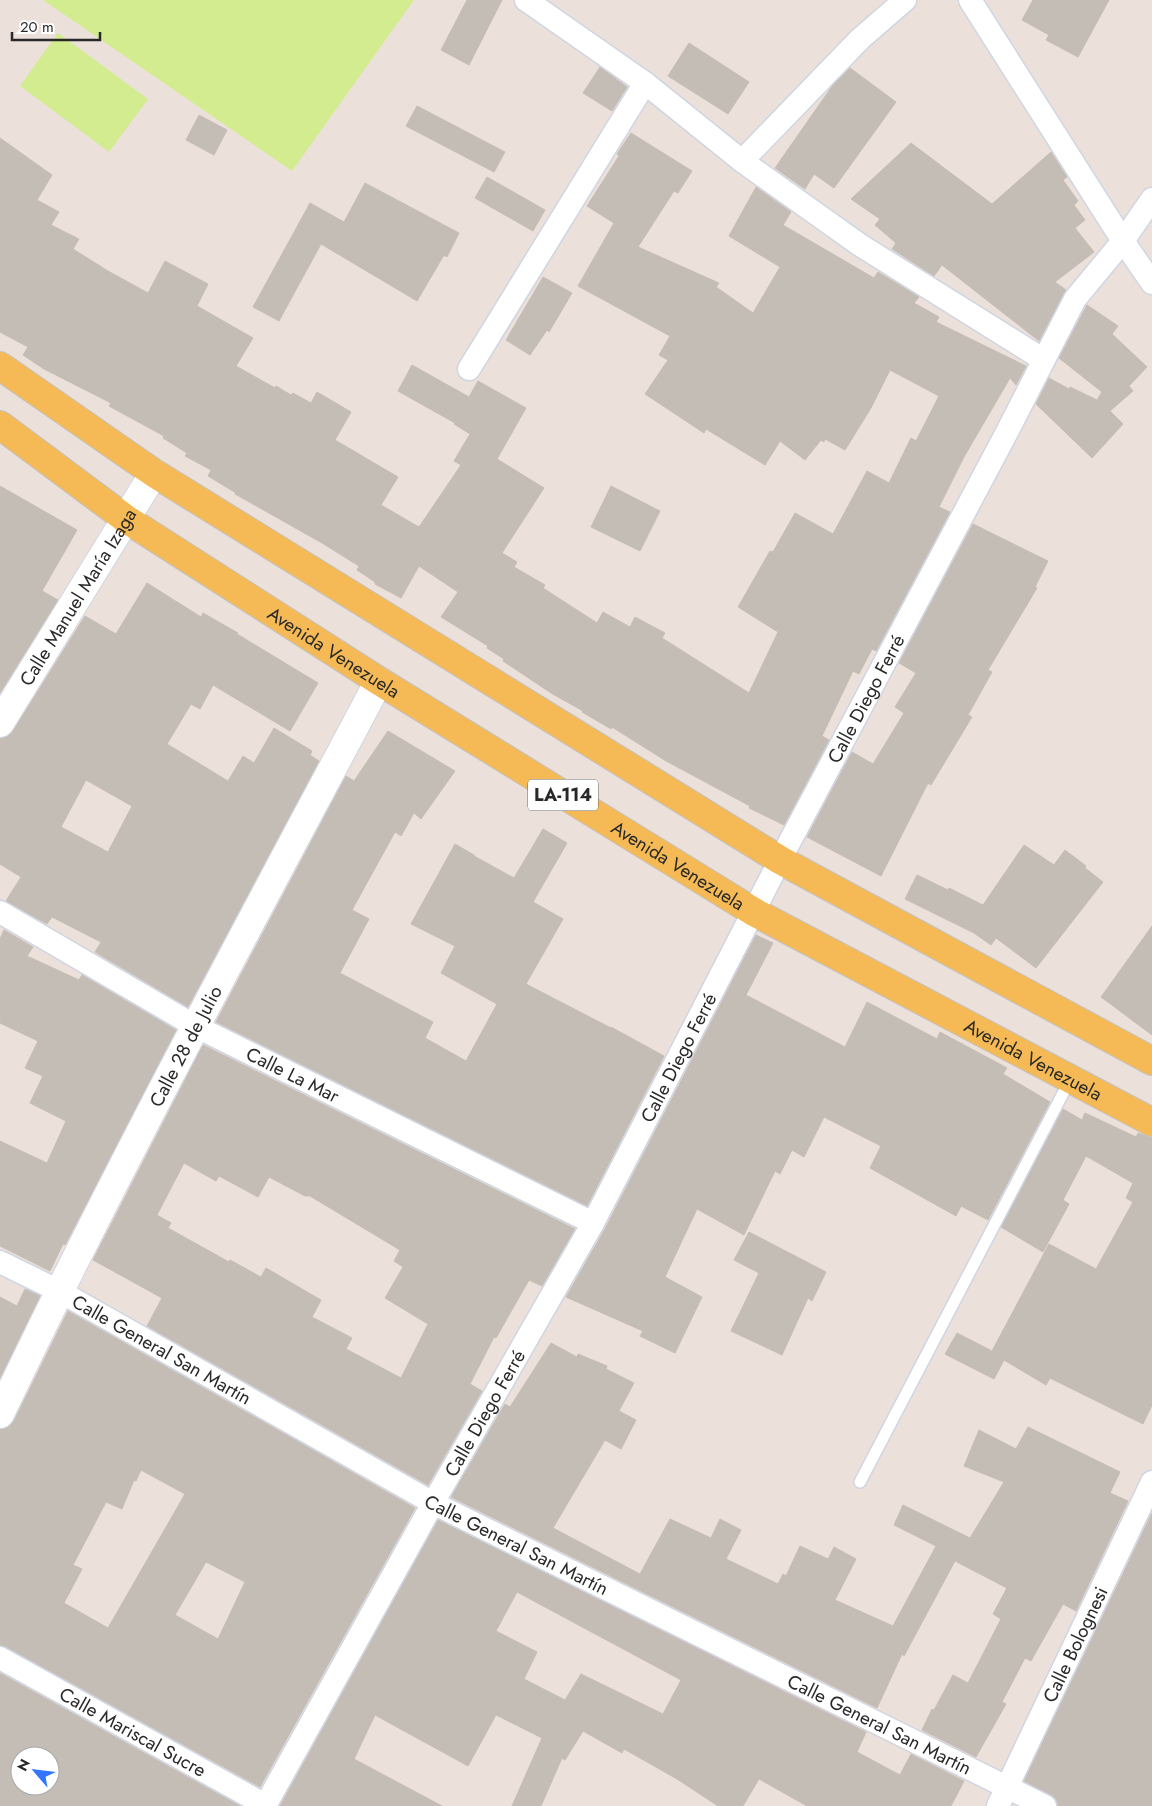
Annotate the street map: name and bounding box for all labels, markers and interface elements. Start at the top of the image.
scale bar [12,10,100,42]
text: 20 m [20,16,54,38]
street label: Calle Manuel María Izaga [13,503,143,691]
street label: Avenida Venezuela [262,600,405,705]
street label: Calle Diego Ferré [821,629,911,768]
road number: LA-114 [528,780,598,810]
street label: Avenida Venezuela [606,814,750,917]
street label: Calle 28 de Julio [143,981,229,1112]
street label: Calle Diego Ferré [634,988,723,1127]
street label: Avenida Venezuela [960,1012,1107,1107]
street label: Calle La Mar [241,1040,344,1110]
street label: Calle General San Martín [67,1288,256,1411]
street label: Calle Diego Ferré [438,1345,532,1482]
street label: Calle General San Martín [419,1488,613,1602]
street label: Calle Bolognesi [1036,1582,1114,1707]
street label: Calle General San Martín [783,1668,976,1782]
street label: Calle Mariscal Sucre [54,1681,211,1784]
north arrow [10,1746,60,1796]
text: N [12,1755,35,1775]

